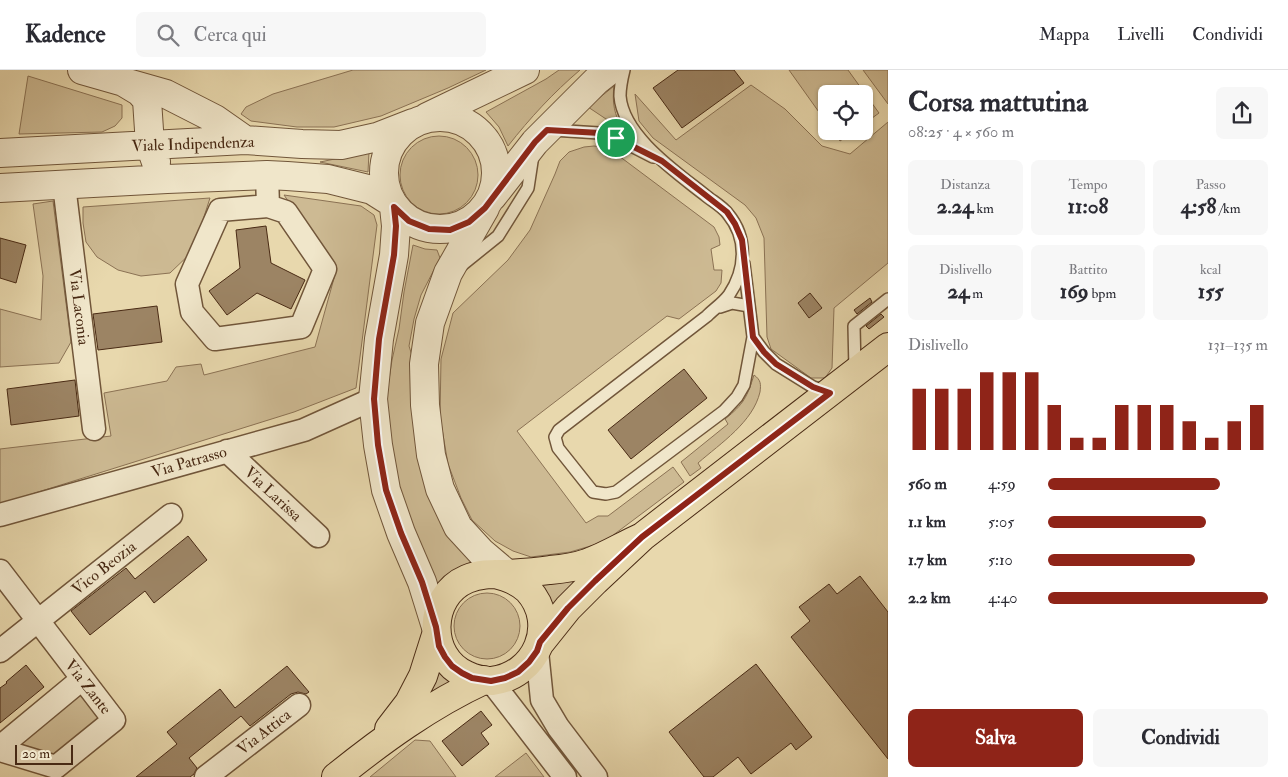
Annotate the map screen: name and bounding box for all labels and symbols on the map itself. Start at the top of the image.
pin [595,117,637,159]
street label: Viale Indipendenza [131,132,255,157]
street label: Via Laconia [64,268,94,347]
street label: Via Patrasso [149,442,229,482]
street label: Via Larissa [240,462,306,526]
street label: Vico Beozia [68,536,141,599]
street label: Via Zante [60,656,116,719]
street label: Via Attica [233,704,295,759]
scale bar [15,742,72,765]

